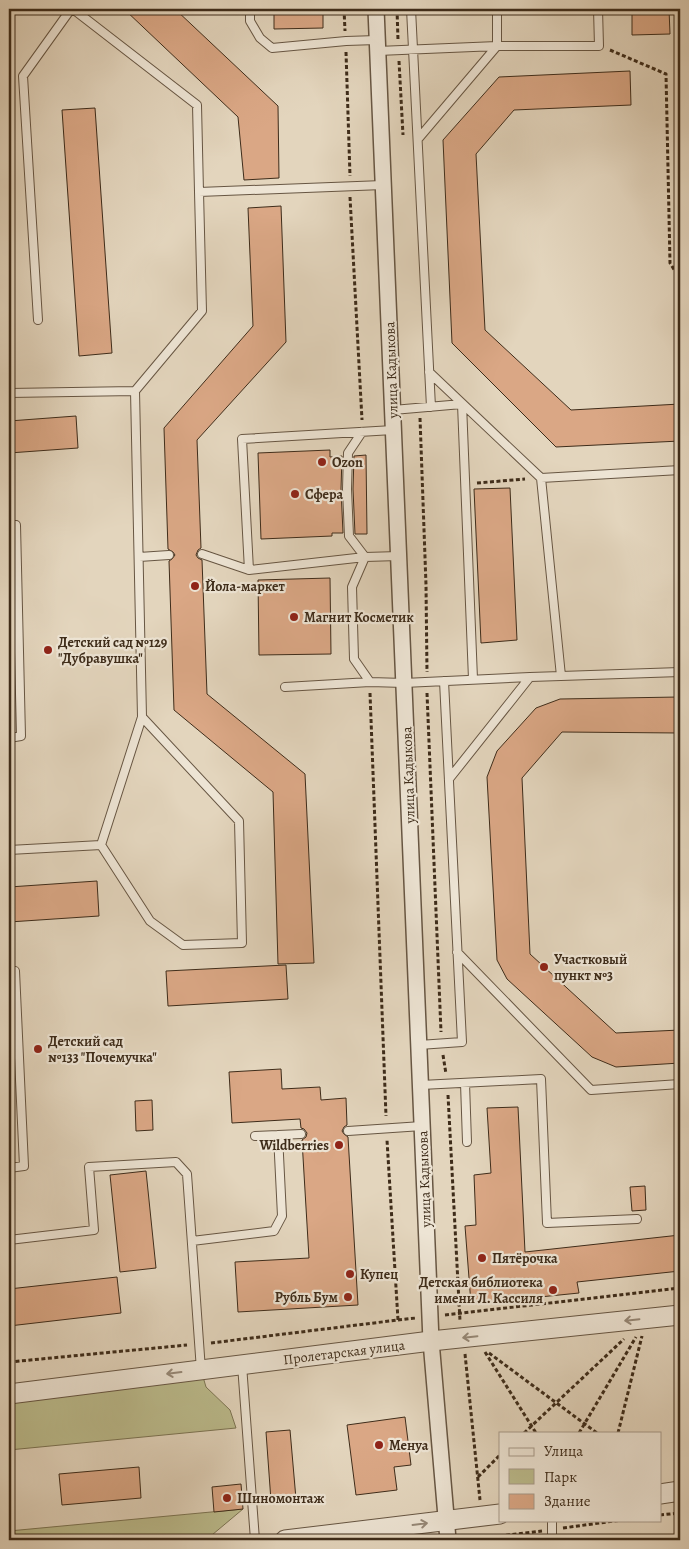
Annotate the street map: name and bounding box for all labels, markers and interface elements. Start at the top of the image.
street label: улица Кадыкова [380,321,403,420]
place label: Ozon [332,453,363,472]
marker: Ozon [316,456,328,468]
place label: Сфера [305,485,343,504]
marker: Сфера [289,488,301,500]
place label: Йола-маркет [205,577,285,596]
marker: Йола-маркет [189,580,201,592]
place label: Магнит Косметик [304,608,414,627]
marker: Магнит Косметик [288,611,300,623]
place label: Детский сад №129 "Дубравушка" [58,633,168,668]
marker: Детский сад №129 "Дубравушка" [42,644,54,656]
street label: улица Кадыкова [397,726,420,825]
place label: Участковый пункт №3 [554,950,627,985]
marker: Участковый пункт №3 [538,961,550,973]
place label: Детский сад №133 "Почемучка" [48,1032,157,1067]
marker: Детский сад №133 "Почемучка" [32,1043,44,1055]
street label: улица Кадыкова [413,1130,436,1229]
place label: Wildberries [259,1136,329,1155]
marker: Wildberries [333,1139,345,1151]
place label: Пятёрочка [492,1249,558,1268]
marker: Пятёрочка [476,1252,488,1264]
place label: Купец [360,1265,398,1284]
marker: Купец [344,1268,356,1280]
place label: Детская библиотека имени Л. Кассиля [419,1273,543,1308]
marker: Детская библиотека имени Л. Кассиля [547,1284,559,1296]
place label: Рубль Бум [275,1288,339,1307]
marker: Рубль Бум [342,1291,354,1303]
one-way arrow [624,1315,640,1325]
one-way arrow [462,1332,478,1342]
street label: Пролетарская улица [282,1336,407,1369]
one-way arrow [166,1368,182,1378]
legend [499,1432,662,1522]
place label: Менуа [389,1436,429,1455]
marker: Менуа [373,1439,385,1451]
text: Улица [544,1441,583,1461]
text: Парк [544,1467,577,1487]
place label: Шиномонтаж [237,1489,324,1508]
text: Здание [544,1491,591,1511]
marker: Шиномонтаж [221,1492,233,1504]
one-way arrow [412,1519,428,1529]

